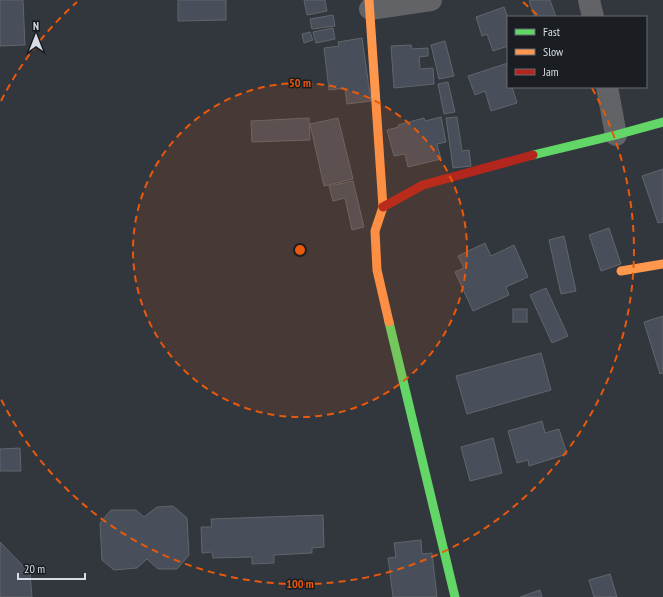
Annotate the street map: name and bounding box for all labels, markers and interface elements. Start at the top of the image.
north arrow [16,16,56,56]
legend [507,16,647,88]
text: N [33,19,39,33]
text: Fast [543,24,561,39]
text: Slow [543,44,564,59]
text: Jam [542,64,559,79]
text: 50 m [289,75,311,90]
centre of rings [293,243,307,257]
scale bar [18,555,85,581]
text: 20 m [24,561,45,576]
text: 100 m [286,576,314,591]

